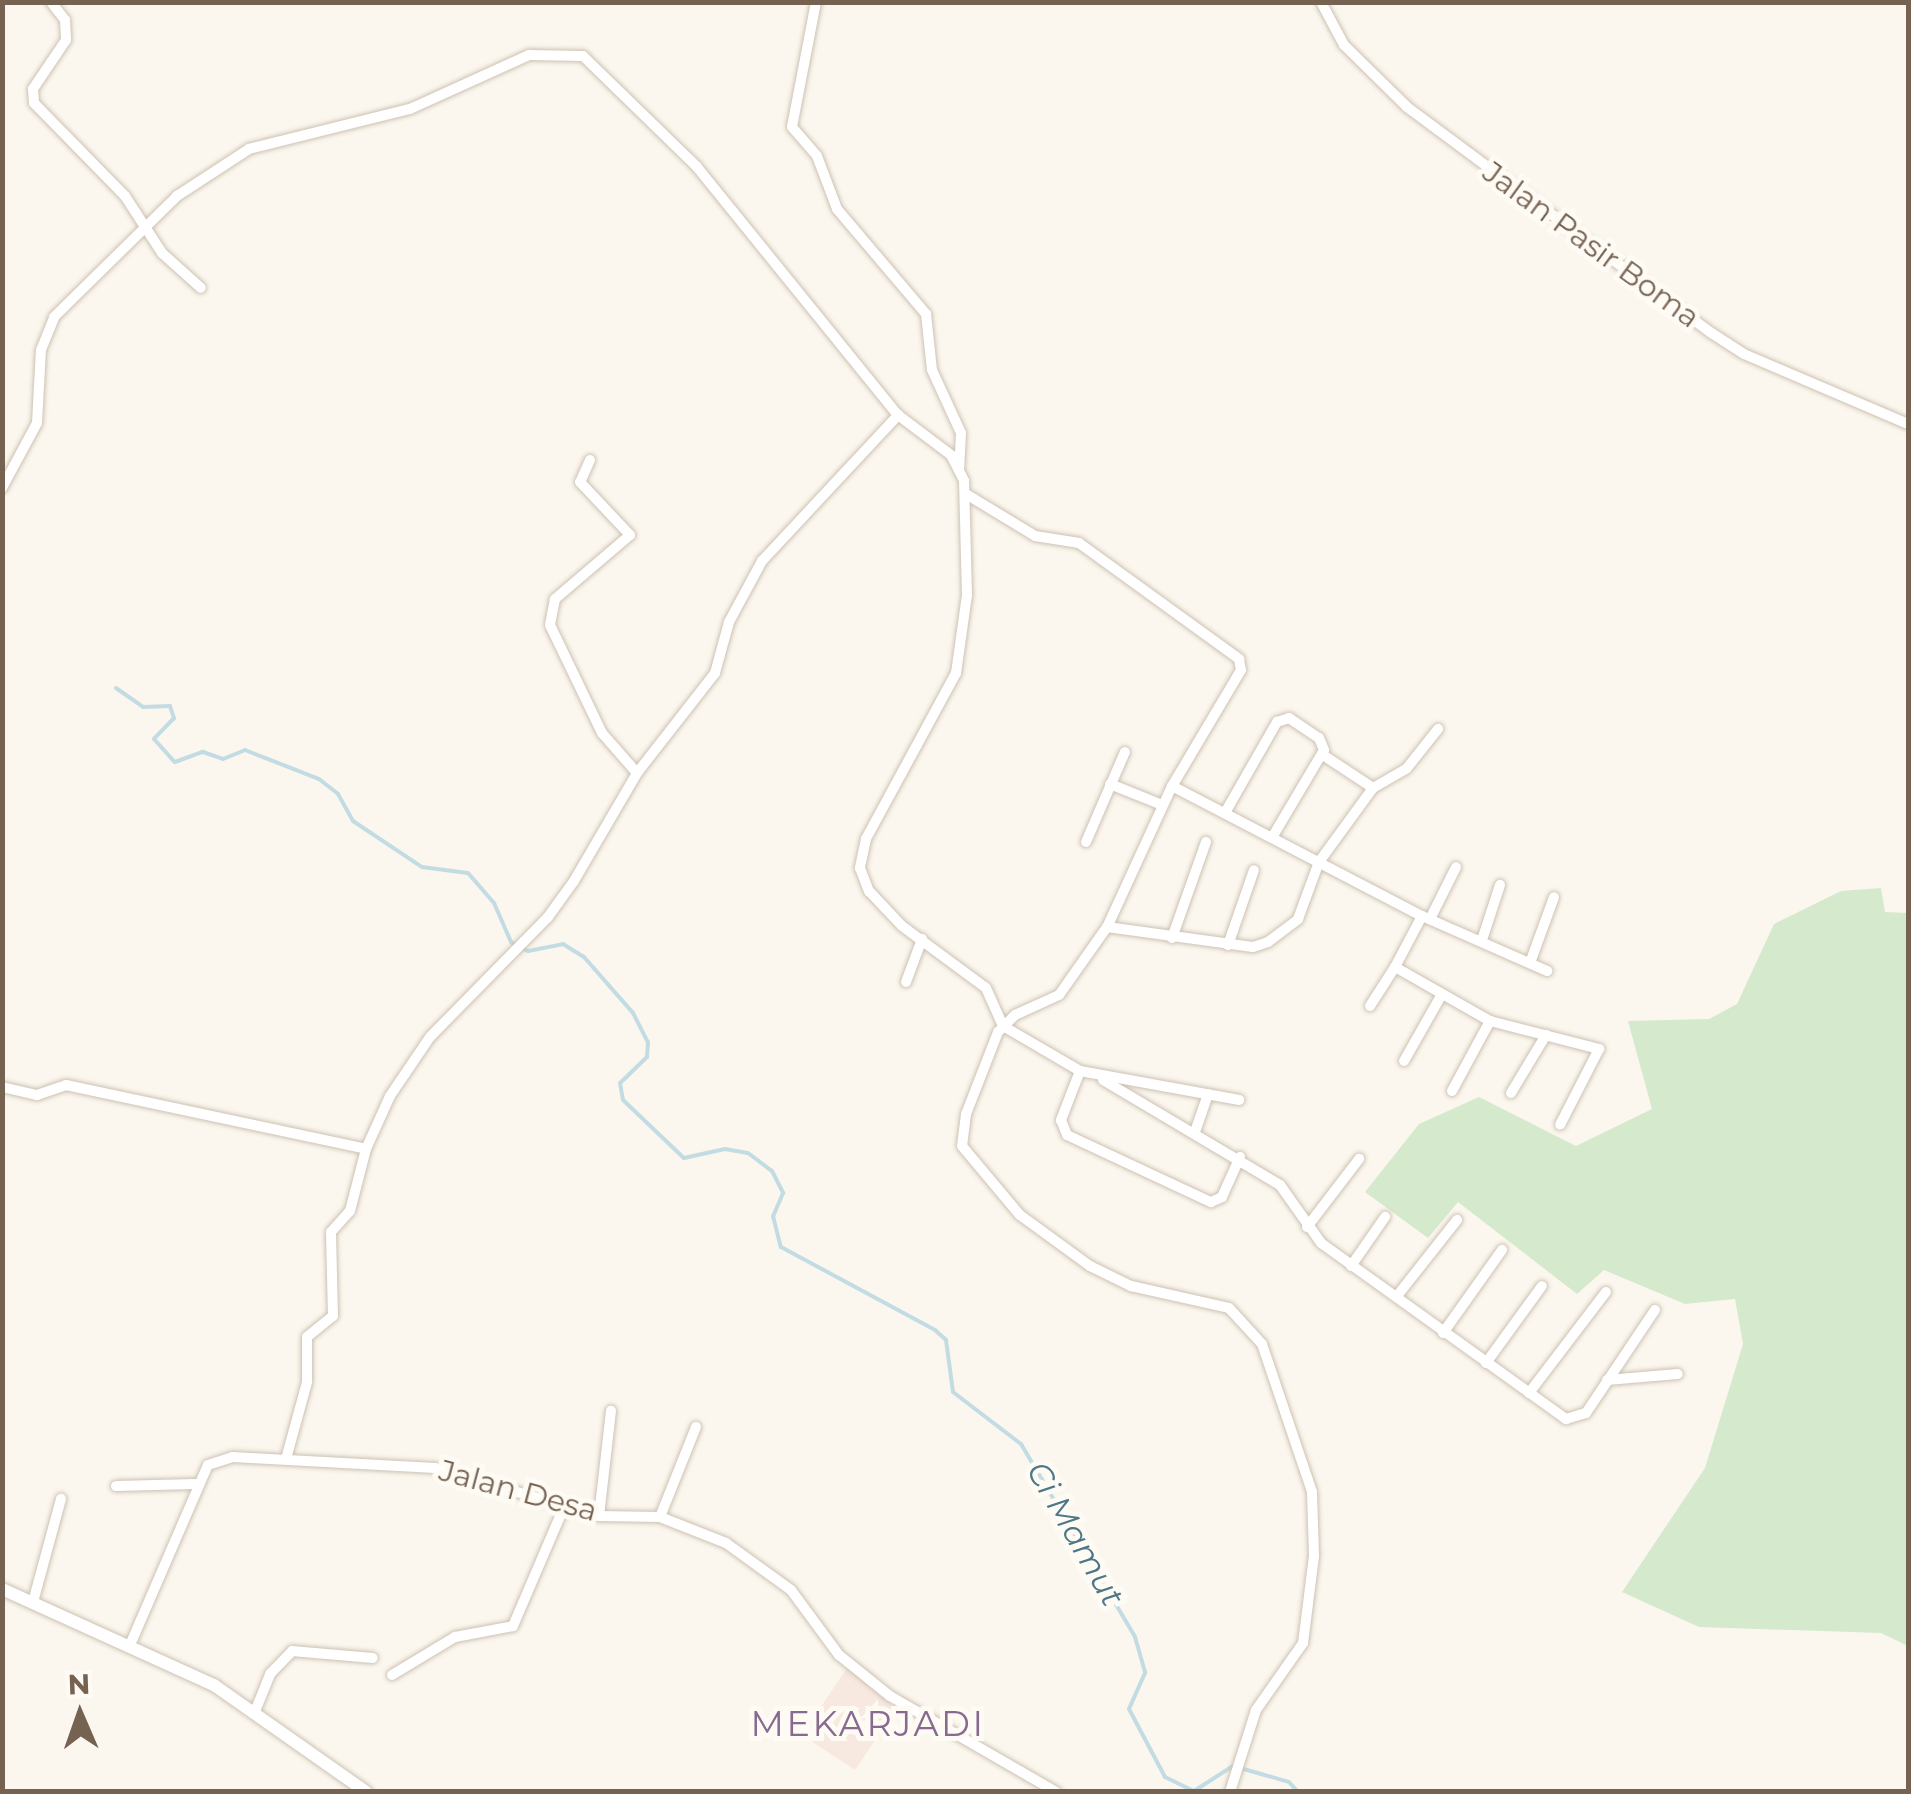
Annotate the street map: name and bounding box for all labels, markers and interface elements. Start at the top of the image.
street label: Jalan Pasir Boma [1476,154,1706,336]
street label: Jalan Desa [435,1453,601,1529]
water label: Ci Mamut [1018,1455,1132,1613]
north arrow [30,1664,130,1764]
text: N [67,1667,91,1701]
district label: MEKARJADI [751,1703,985,1745]

